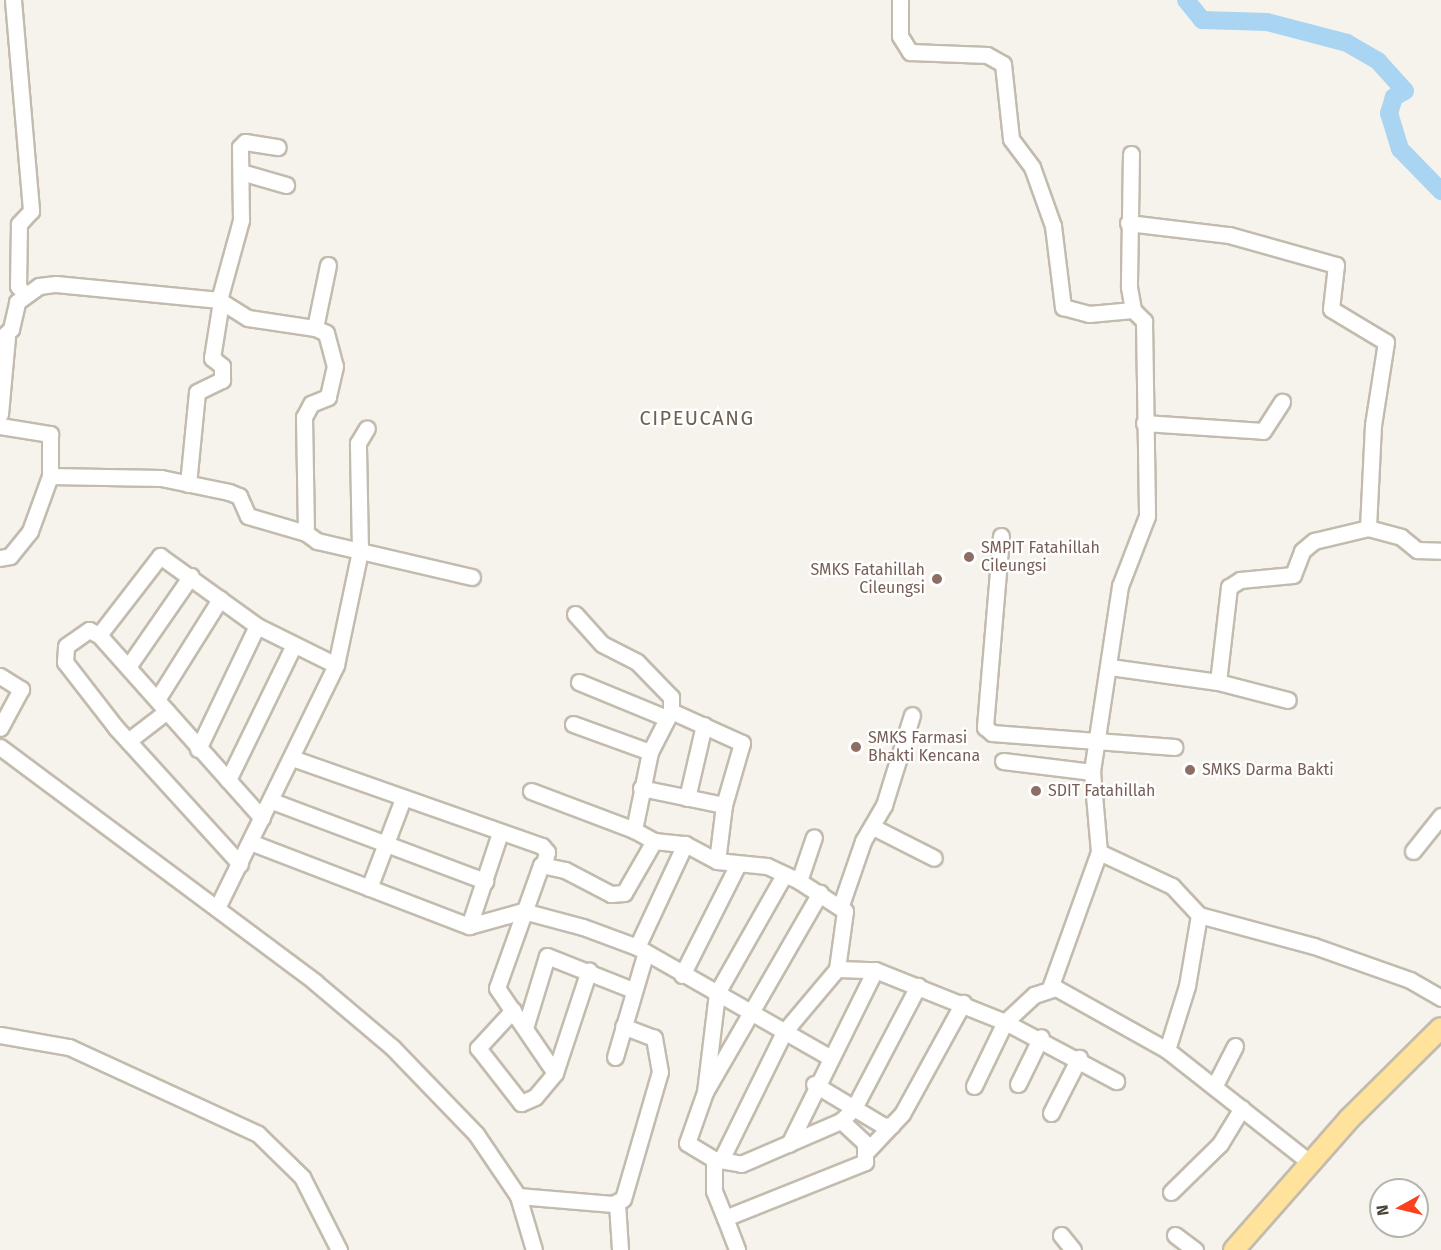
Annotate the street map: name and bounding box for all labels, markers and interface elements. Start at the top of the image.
district label: CIPEUCANG [639,406,755,430]
place label: SMPIT Fatahillah Cileungsi [981,538,1100,576]
marker: SMPIT Fatahillah Cileungsi [962,550,976,564]
place label: SMKS Fatahillah Cileungsi [811,560,925,598]
marker: SMKS Fatahillah Cileungsi [930,572,944,586]
place label: SMKS Farmasi Bhakti Kencana [868,728,980,766]
marker: SMKS Farmasi Bhakti Kencana [849,740,863,754]
place label: SMKS Darma Bakti [1202,760,1334,780]
marker: SMKS Darma Bakti [1183,763,1197,777]
place label: SDIT Fatahillah [1048,781,1155,801]
marker: SDIT Fatahillah [1029,784,1043,798]
north arrow [1369,1178,1429,1238]
text: N [1373,1204,1393,1217]

